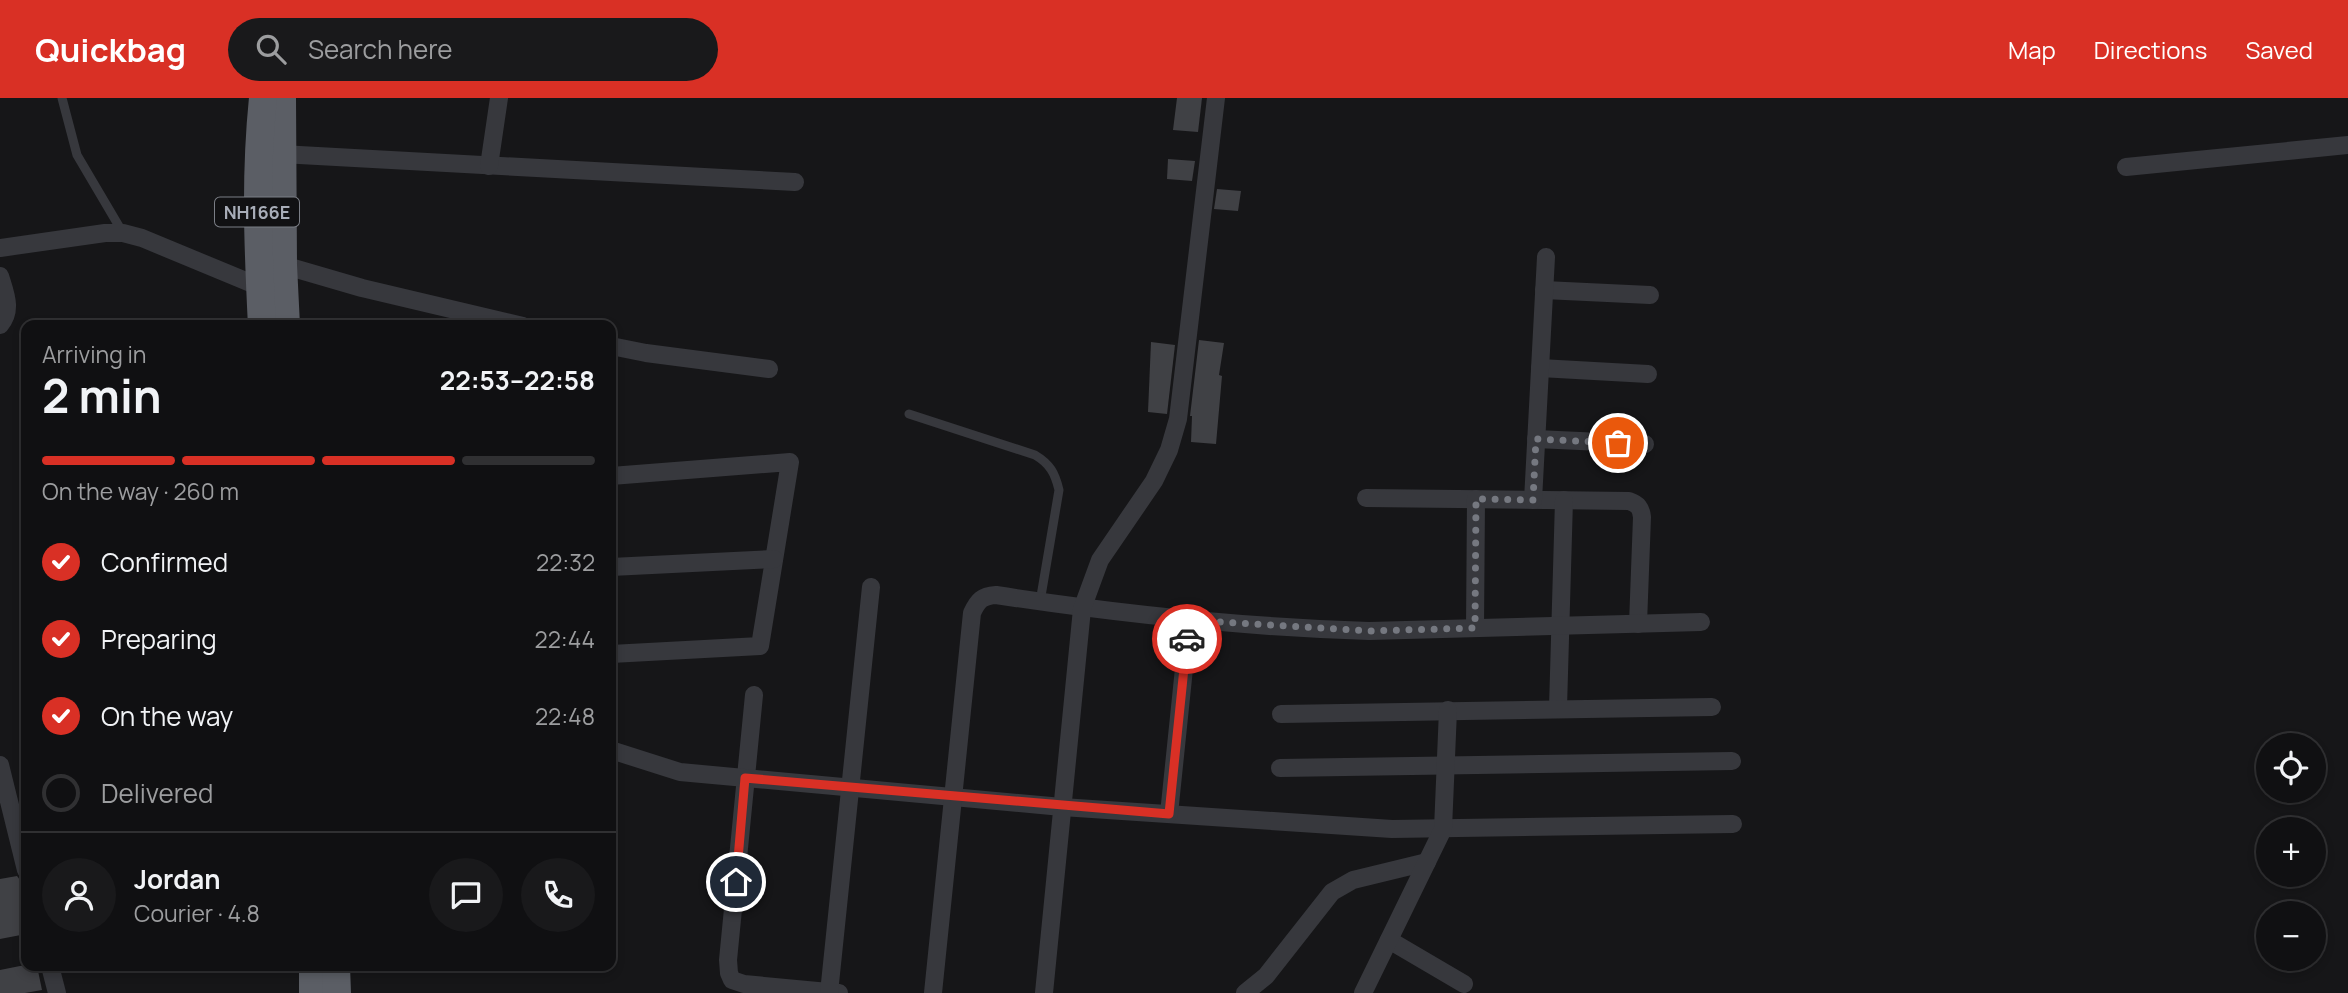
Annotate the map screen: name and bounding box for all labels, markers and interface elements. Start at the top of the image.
search box [228,18,718,81]
text: Quickbag [35,27,186,72]
icon: search [252,30,290,68]
text: Search here [308,31,453,67]
text: Map [2008,33,2056,66]
text: Directions [2094,33,2207,66]
text: Saved [2245,33,2313,66]
road number: NH166E [215,198,299,226]
text: Arriving in [42,338,147,370]
text: 22:53–22:58 [440,362,595,398]
text: 2 min [42,364,162,427]
pin [1588,413,1648,473]
icon: bag [1599,424,1637,462]
text: On the way · 260 m [42,475,239,507]
icon: check [42,543,80,581]
text: Confirmed [101,544,228,580]
text: 22:32 [536,546,595,578]
courier [1152,604,1222,674]
icon: check [42,620,80,658]
icon: car [1168,620,1206,658]
text: Preparing [101,621,217,657]
text: 22:44 [535,623,595,655]
icon: check [42,697,80,735]
text: On the way [101,698,233,734]
text: 22:48 [535,700,595,732]
map controls [2256,733,2326,971]
button: locate [2256,733,2326,803]
text: Delivered [101,775,213,811]
button: + [2256,817,2326,887]
pin [706,852,766,912]
button: person [42,858,116,932]
button: chat [429,858,503,932]
button: phone [521,858,595,932]
text: Jordan [134,861,220,897]
icon: home [717,863,755,901]
text: Courier · 4.8 [134,897,260,929]
button: − [2256,901,2326,971]

